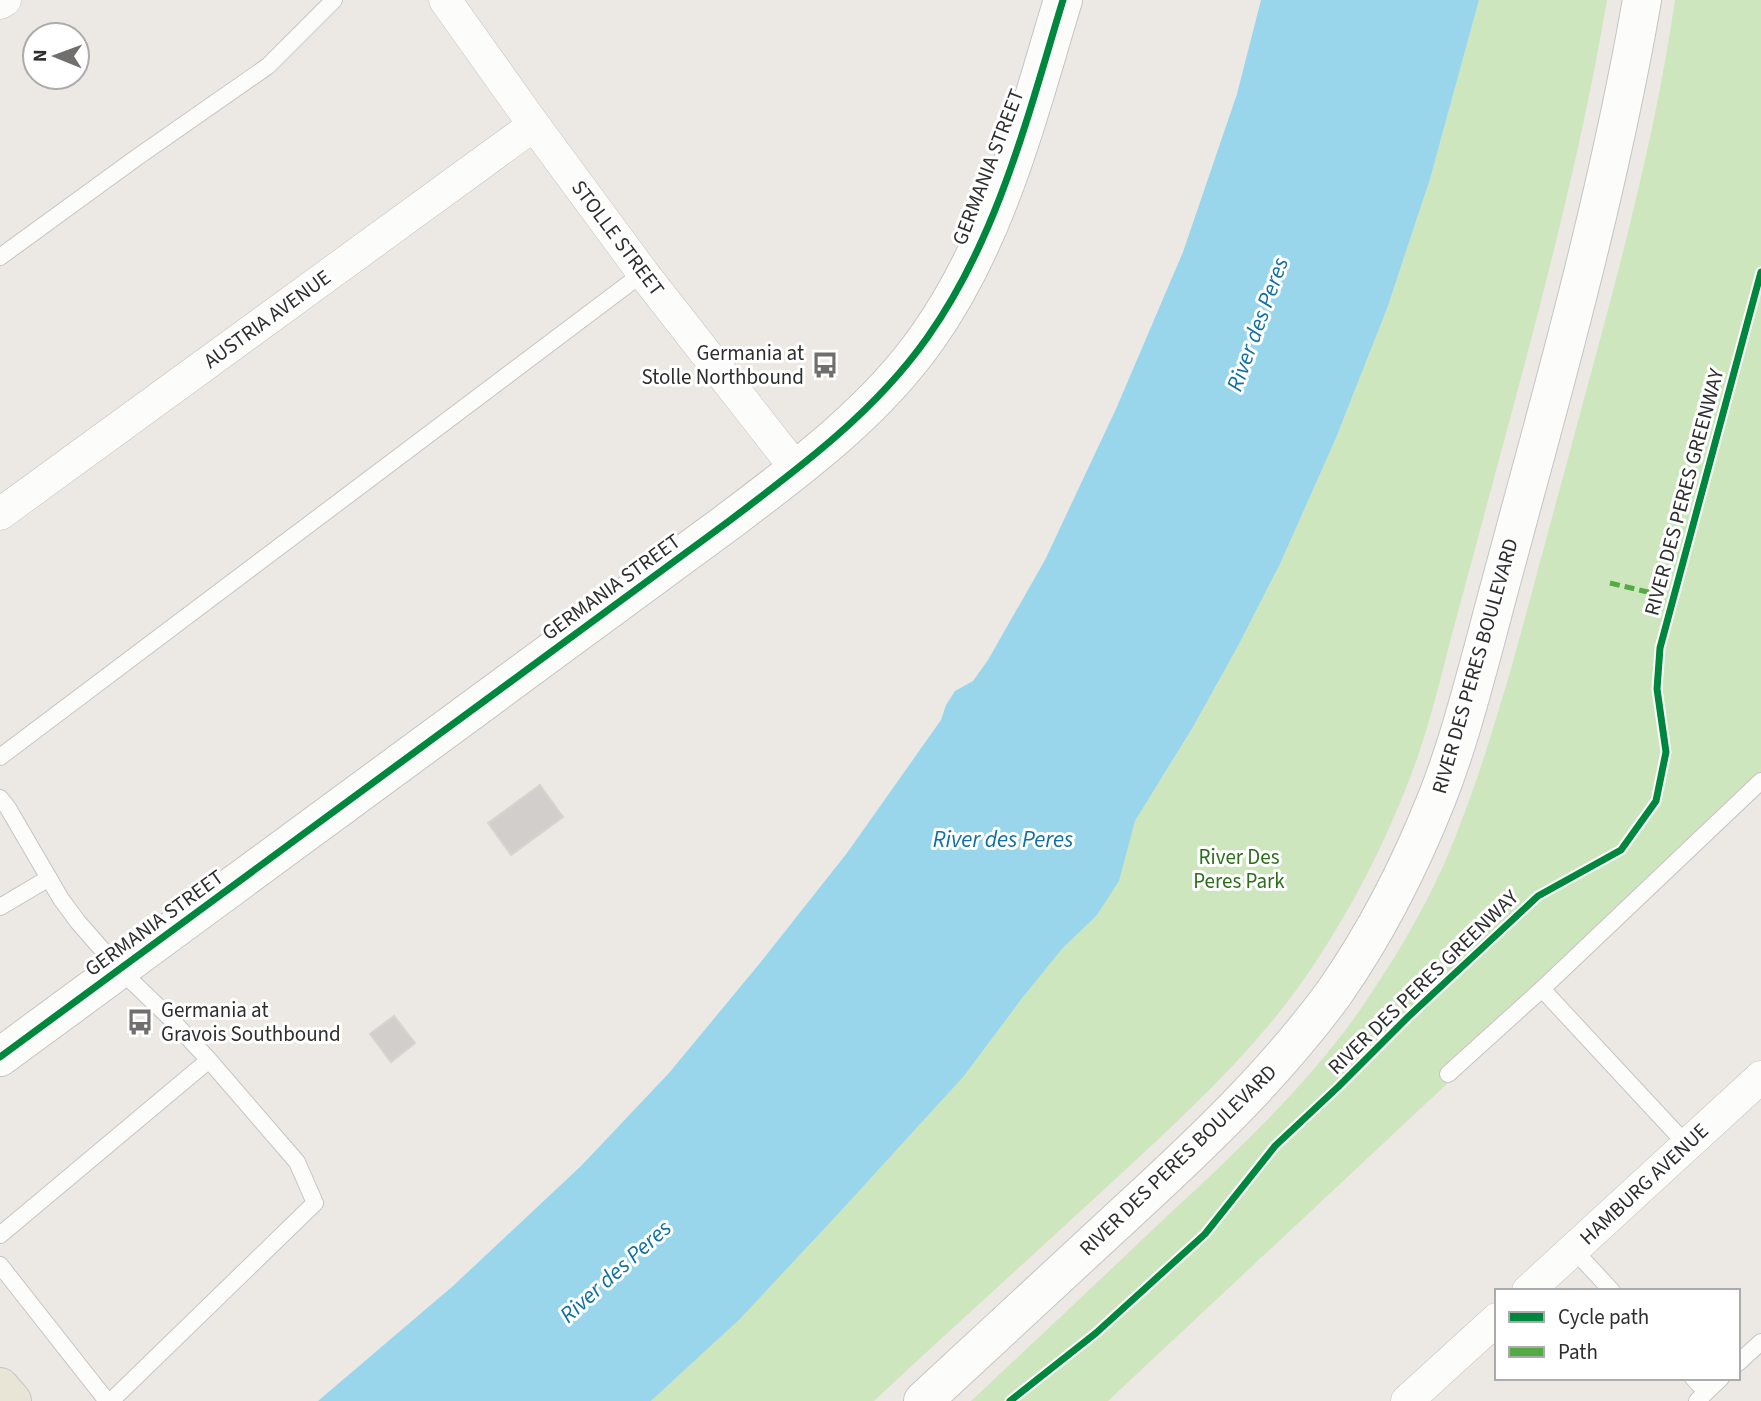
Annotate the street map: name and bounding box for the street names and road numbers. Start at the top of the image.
street label: GERMANIA STREET [944,85,1032,249]
street label: STOLLE STREET [564,174,672,302]
street label: AUSTRIA AVENUE [197,263,337,375]
street label: RIVER DES PERES GREENWAY [1637,364,1732,619]
street label: GERMANIA STREET [536,526,686,648]
street label: RIVER DES PERES BOULEVARD [1424,535,1526,797]
street label: GERMANIA STREET [79,862,229,984]
street label: RIVER DES PERES GREENWAY [1321,882,1526,1081]
street label: RIVER DES PERES BOULEVARD [1073,1057,1283,1263]
street label: HAMBURG AVENUE [1573,1116,1715,1252]

